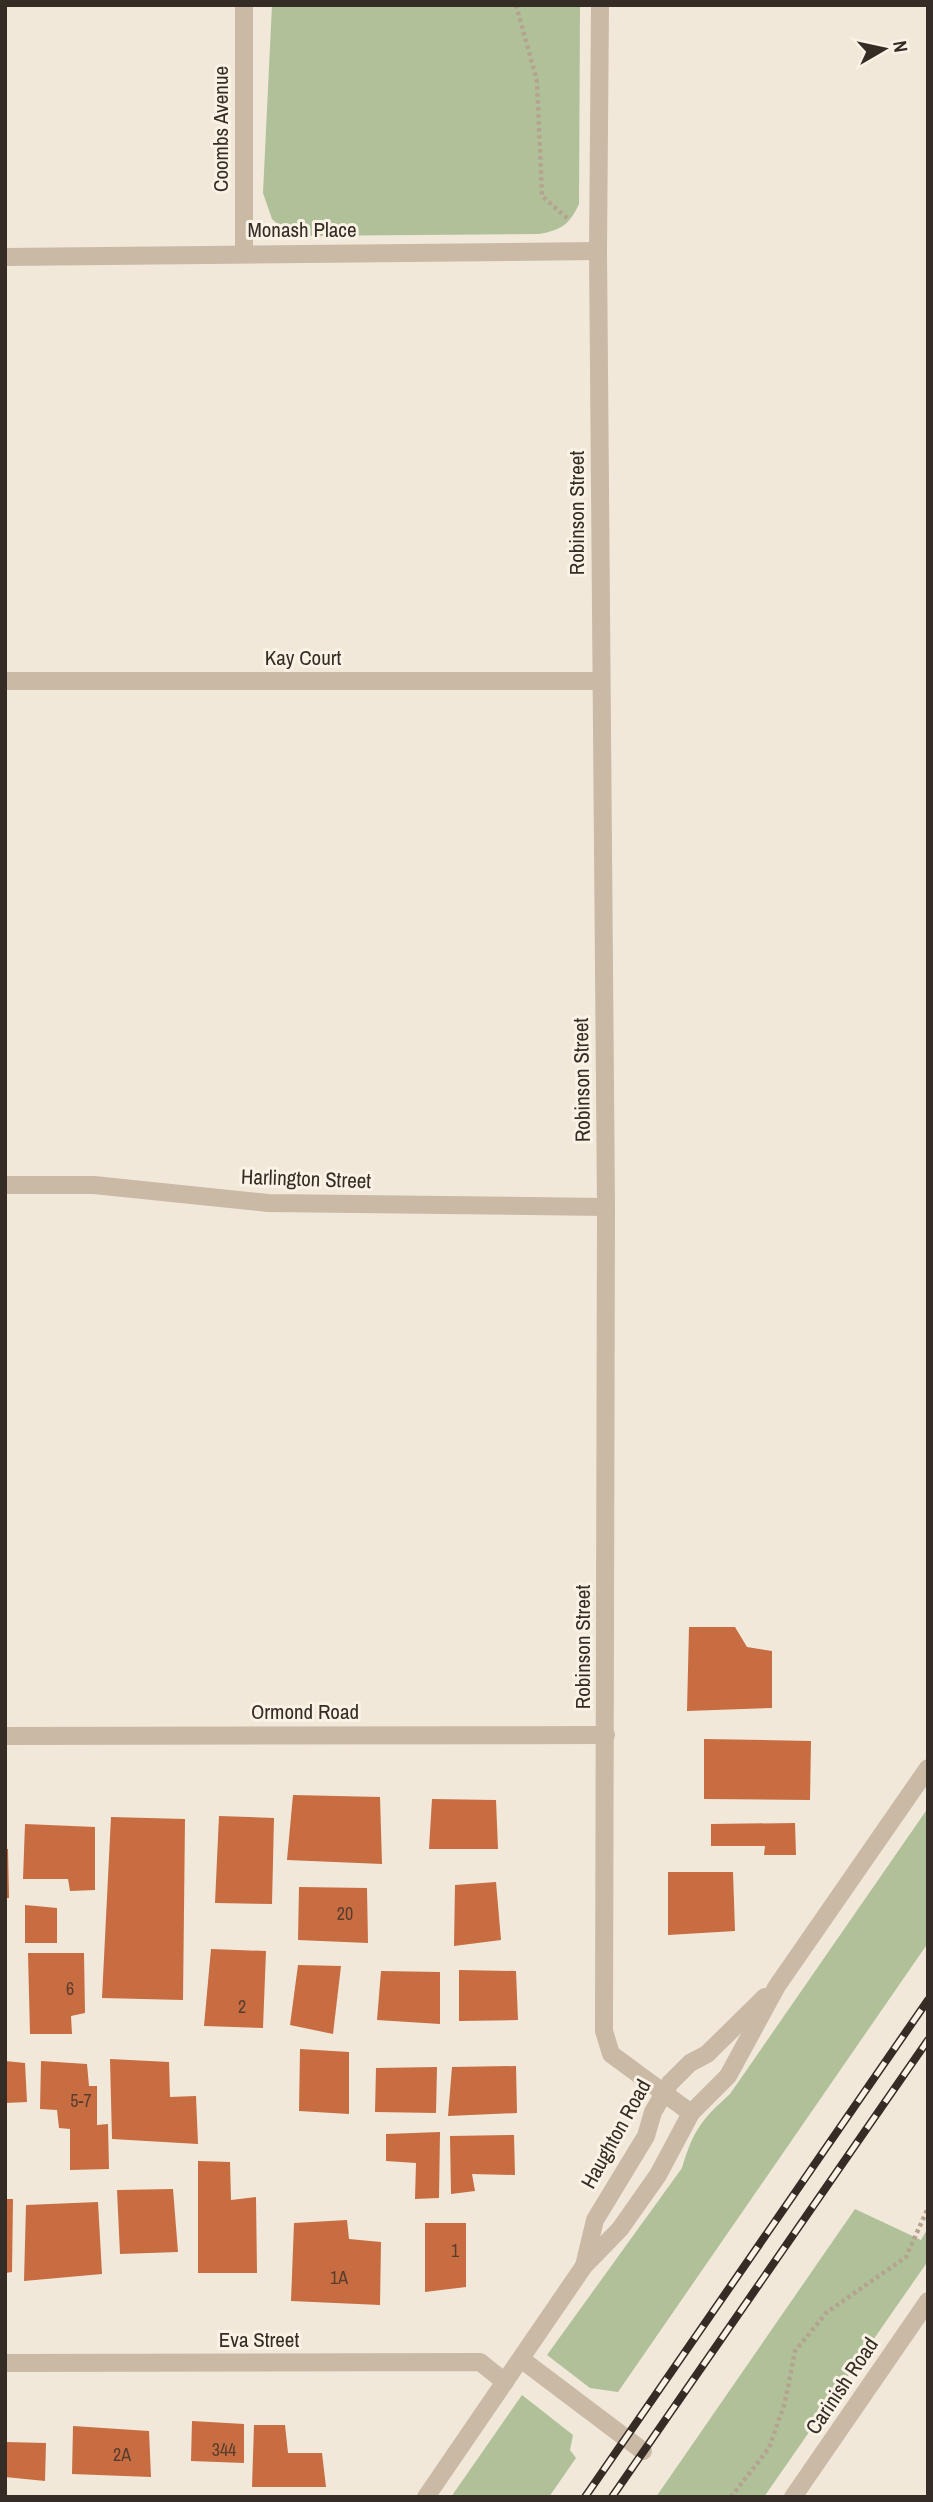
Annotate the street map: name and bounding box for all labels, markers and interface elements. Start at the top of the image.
north arrow [849,14,919,84]
text: N [887,39,915,54]
street label: Coombs Avenue [206,66,235,192]
street label: Monash Place [247,215,357,244]
street label: Robinson Street [562,451,591,575]
street label: Kay Court [265,643,341,672]
street label: Robinson Street [566,1017,597,1142]
street label: Harlington Street [240,1162,372,1195]
street label: Robinson Street [568,1585,597,1709]
street label: Ormond Road [251,1697,359,1726]
house number: 20 [337,1901,353,1926]
house number: 6 [66,1976,74,2001]
house number: 2 [238,1994,246,2019]
street label: Haughton Road [574,2074,657,2194]
house number: 5-7 [70,2088,92,2113]
house number: 1 [451,2238,460,2263]
house number: 1A [330,2265,348,2290]
street label: Eva Street [219,2325,299,2354]
street label: Carinish Road [799,2332,885,2440]
house number: 344 [212,2437,236,2462]
house number: 2A [113,2442,131,2467]

